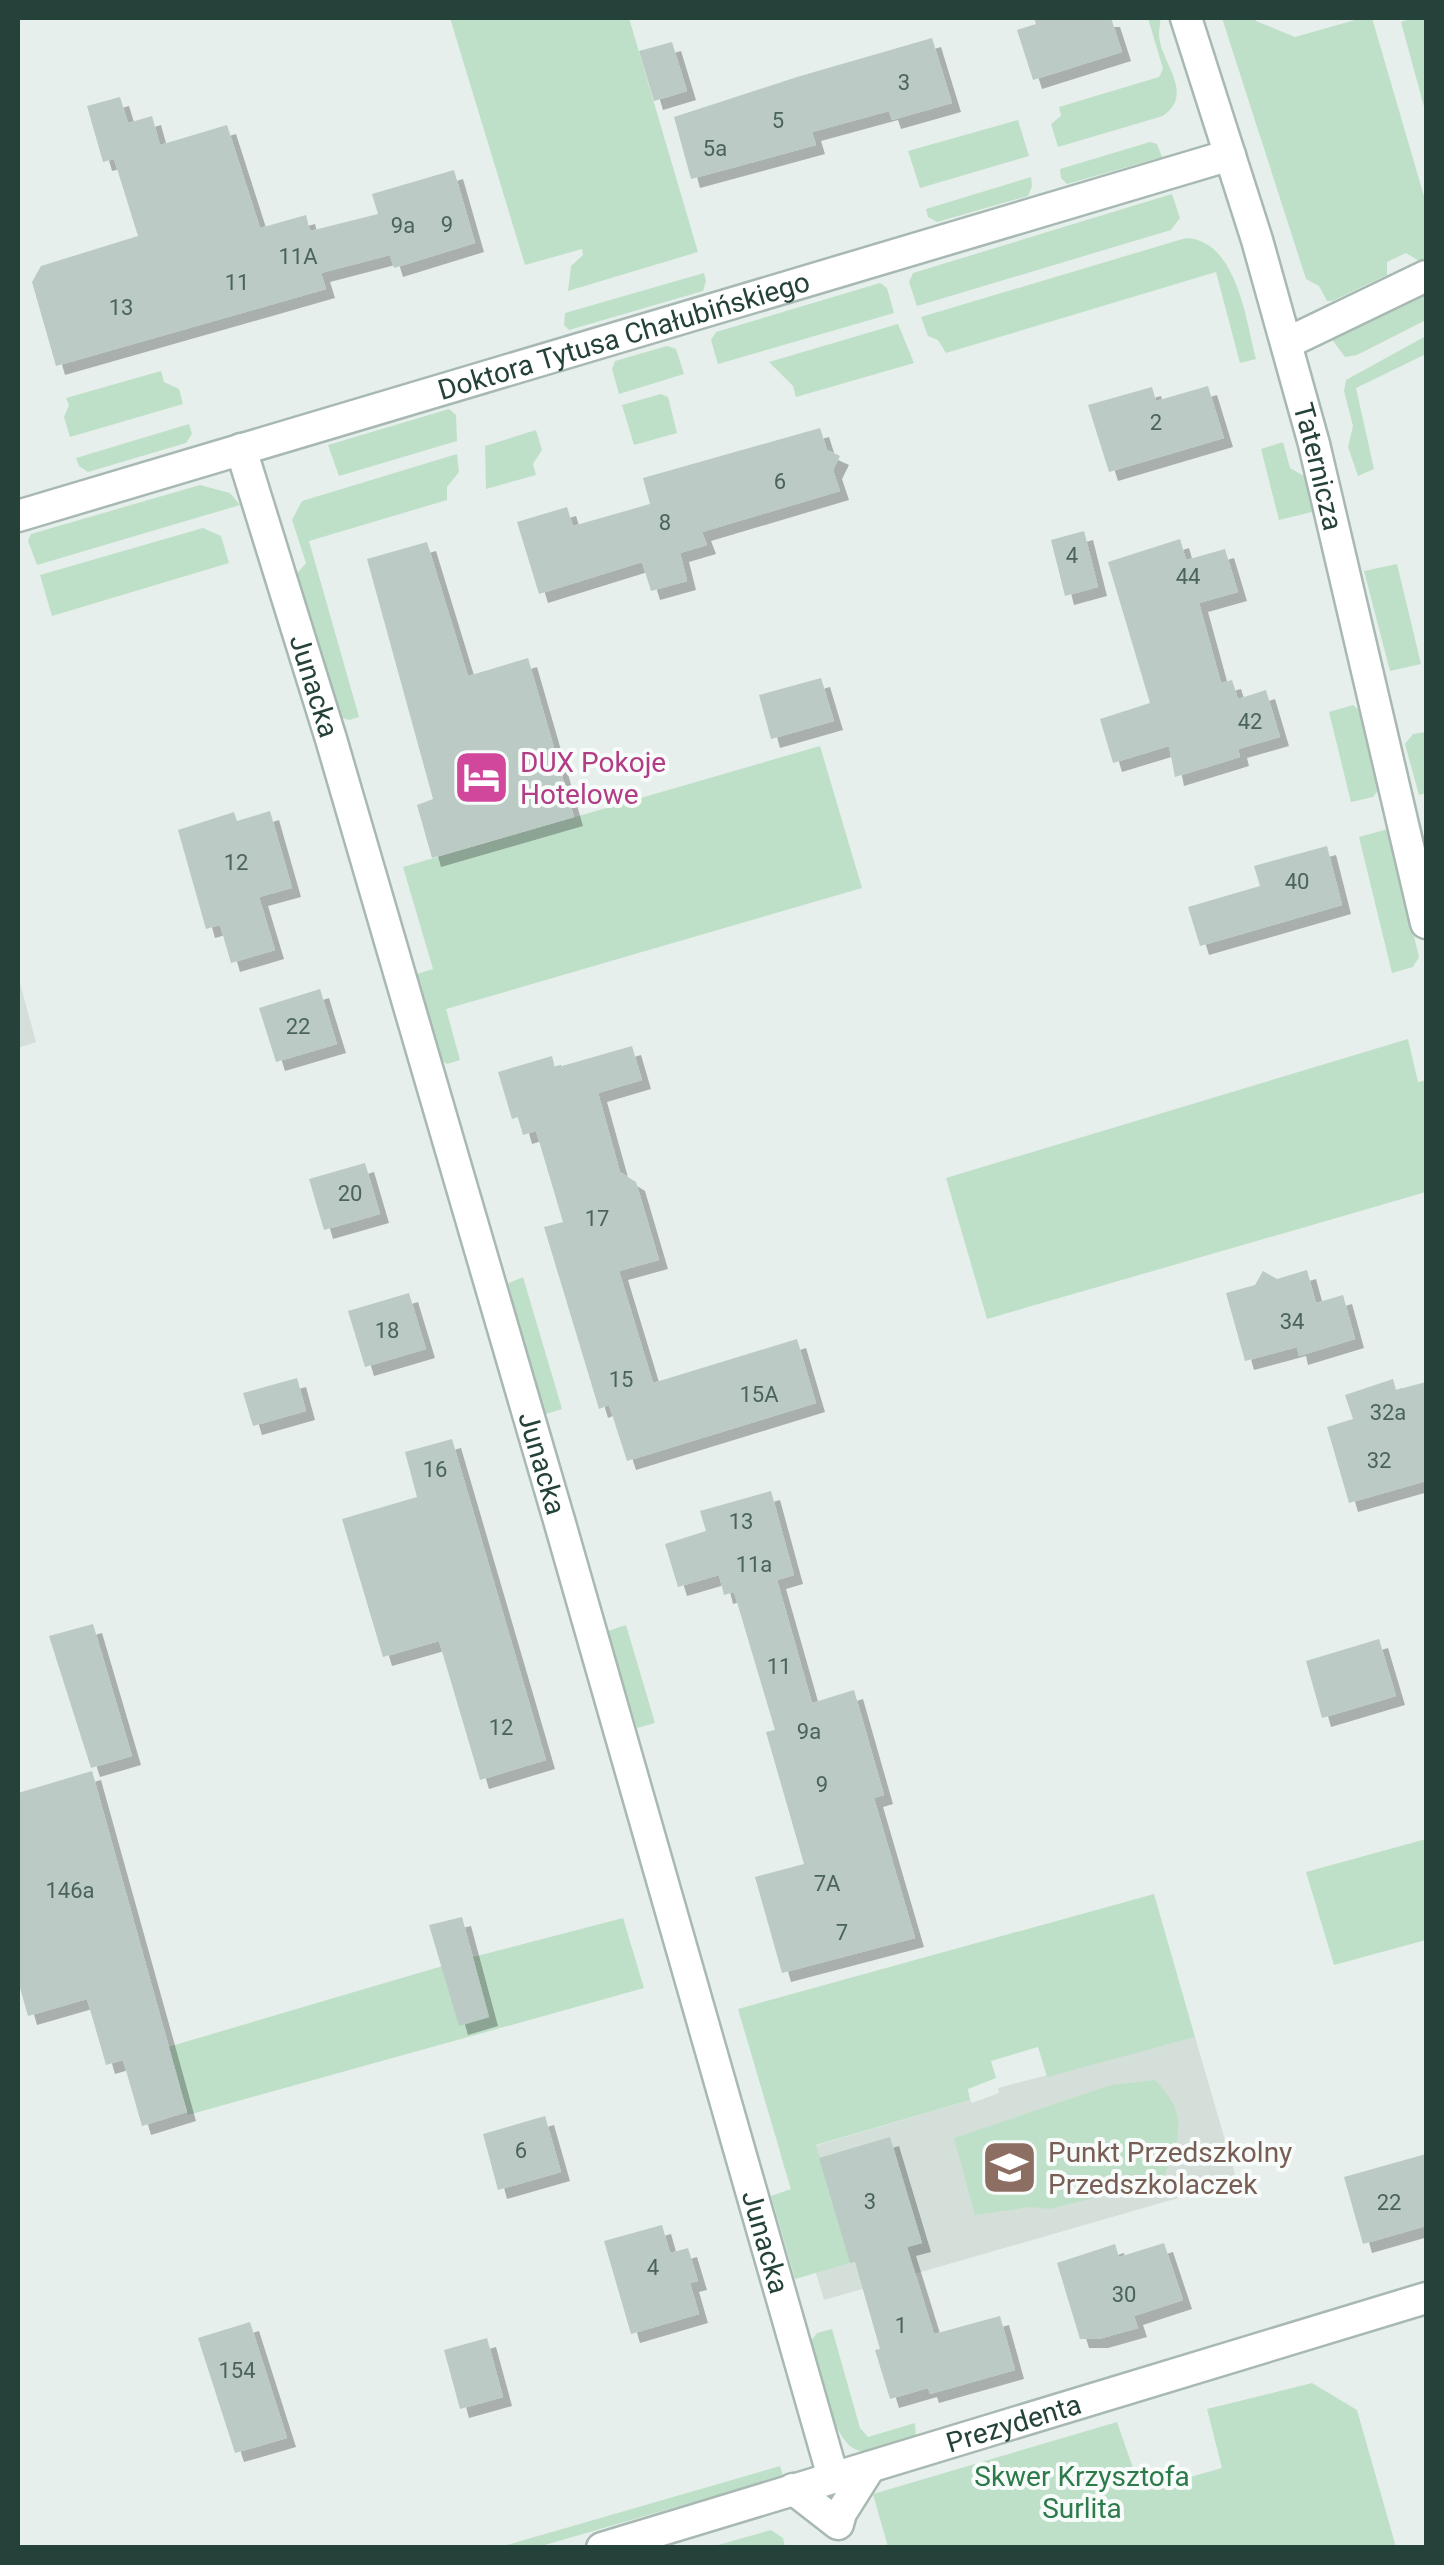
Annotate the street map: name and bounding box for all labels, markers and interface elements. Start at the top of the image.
house number: 3 [898,70,910,95]
house number: 5 [772,108,784,133]
house number: 5a [703,136,727,161]
house number: 9 [441,212,453,237]
house number: 9a [391,213,415,238]
house number: 11A [278,244,318,269]
street label: Doktora Tytusa Chałubińskiego [434,265,813,407]
house number: 11 [225,270,249,295]
house number: 13 [109,295,133,320]
street label: Taternicza [1287,399,1350,534]
house number: 2 [1150,410,1162,435]
house number: 6 [774,469,786,494]
house number: 8 [659,510,671,535]
house number: 4 [1066,543,1078,568]
house number: 44 [1176,564,1200,589]
street label: Junacka [283,630,346,741]
house number: 42 [1238,709,1262,734]
place label: DUX Pokoje Hotelowe [520,746,666,811]
hotel icon: DUX Pokoje Hotelowe [451,748,511,808]
house number: 12 [224,850,248,875]
house number: 40 [1285,869,1309,894]
house number: 22 [286,1014,310,1039]
house number: 20 [338,1181,362,1206]
house number: 17 [585,1206,609,1231]
house number: 34 [1280,1309,1304,1334]
house number: 18 [375,1318,399,1343]
house number: 15 [609,1367,633,1392]
house number: 15A [739,1382,779,1407]
house number: 32a [1370,1400,1406,1425]
street label: Junacka [512,1408,573,1518]
house number: 32 [1367,1448,1391,1473]
house number: 16 [423,1457,447,1482]
house number: 13 [729,1509,753,1534]
house number: 11a [736,1552,772,1577]
house number: 11 [767,1654,791,1679]
house number: 12 [489,1715,513,1740]
house number: 9a [797,1719,821,1744]
house number: 9 [816,1772,828,1797]
house number: 7A [814,1871,841,1896]
house number: 146a [45,1878,95,1903]
house number: 7 [836,1920,848,1945]
place label: Punkt Przedszkolny Przedszkolaczek [1048,2136,1292,2201]
house number: 6 [515,2138,527,2163]
school or university icon: Punkt Przedszkolny Przedszkolaczek [979,2138,1039,2198]
street label: Junacka [735,2186,796,2297]
house number: 3 [864,2189,876,2214]
house number: 22 [1377,2190,1401,2215]
house number: 4 [647,2255,659,2280]
house number: 30 [1112,2282,1136,2307]
house number: 1 [895,2313,907,2338]
house number: 154 [218,2358,256,2383]
street label: Prezydenta [942,2387,1085,2459]
park label: Skwer Krzysztofa Surlita [974,2460,1190,2525]

